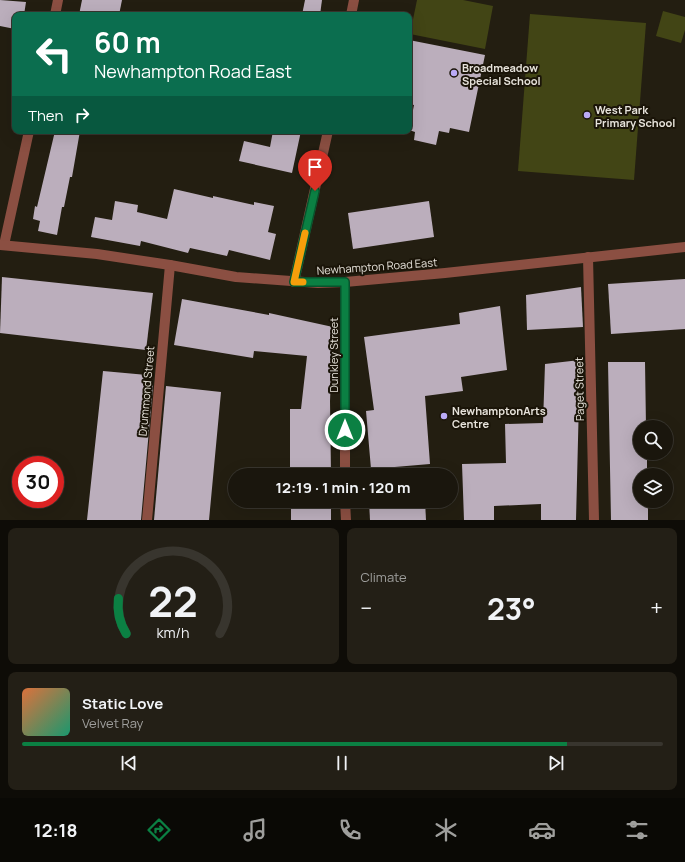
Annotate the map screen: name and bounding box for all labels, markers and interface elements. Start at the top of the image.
text: 60 m [94,23,161,61]
icon: left [28,28,80,80]
text: Newhampton Road East [94,59,292,83]
place label: Broadmeadow Special School [462,60,541,88]
marker: Broadmeadow Special School [449,68,459,78]
place label: West Park Primary School [595,102,675,130]
icon: right [71,104,93,126]
text: Then [28,105,63,126]
marker: West Park Primary School [582,110,592,120]
pin [298,150,332,191]
icon: arrive [304,156,326,178]
street label: Newhampton Road East [316,254,438,278]
street label: Dunkley Street [326,317,341,393]
street label: Drummond Street [135,345,157,437]
street label: Paget Street [571,357,587,421]
place label: NewhamptonArts Centre [452,403,546,431]
position arrow [324,409,366,451]
marker: NewhamptonArts Centre [439,411,449,421]
map controls [633,420,673,508]
button: search [633,420,673,460]
speed limit sign: 30 [12,456,64,508]
button: layers [633,468,673,508]
text: 12:19 · 1 min · 120 m [275,477,411,498]
text: Climate [361,568,407,586]
text: 22 [148,573,198,629]
text: 23° [487,588,536,629]
text: − [361,593,372,623]
text: + [650,593,663,623]
text: km/h [157,623,190,642]
text: Static Love [82,693,163,714]
text: Velvet Ray [82,714,143,732]
icon: previous [118,752,140,774]
icon: pause [331,752,353,774]
icon: next [545,752,567,774]
icon: directions [145,816,173,844]
icon: music [241,816,269,844]
icon: phone [336,816,364,844]
icon: climate [432,816,460,844]
icon: car [528,816,556,844]
icon: filters [623,816,651,844]
text: 12:18 [34,818,77,842]

